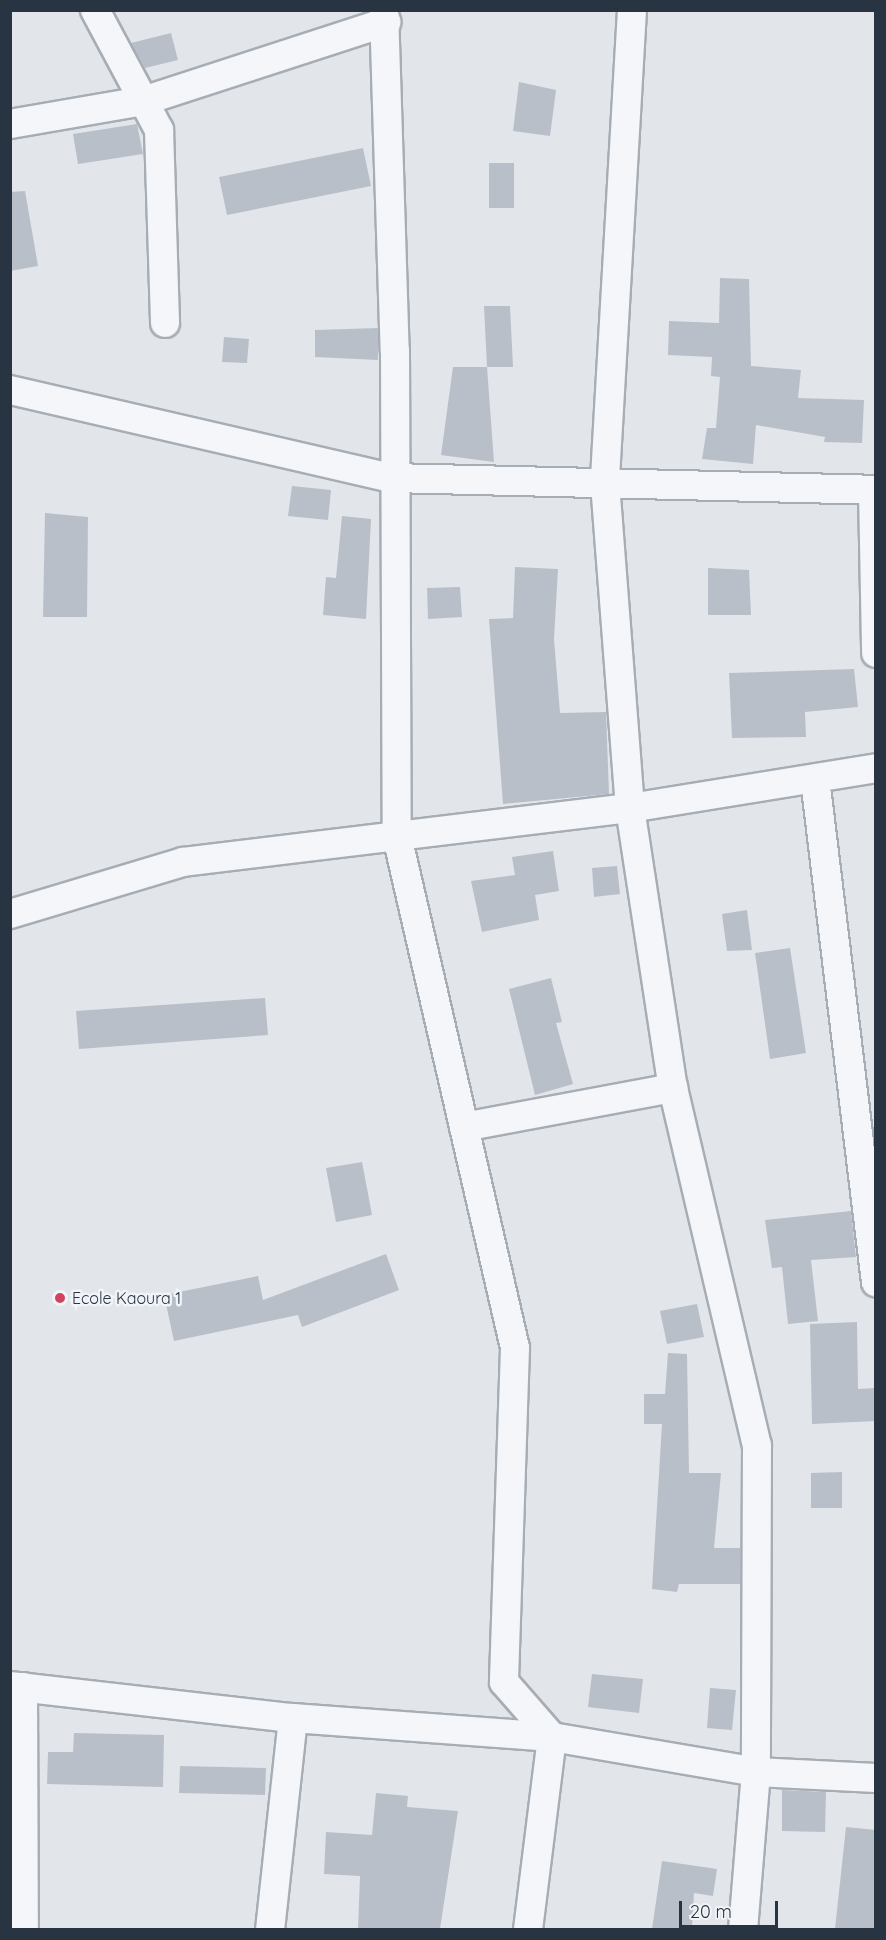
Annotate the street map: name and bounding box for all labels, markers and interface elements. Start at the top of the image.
place label: Ecole Kaoura 1 [72,1288,181,1308]
marker: Ecole Kaoura 1 [53,1291,67,1305]
scale bar [682,1889,781,1927]
text: 20 m [690,1900,732,1923]

